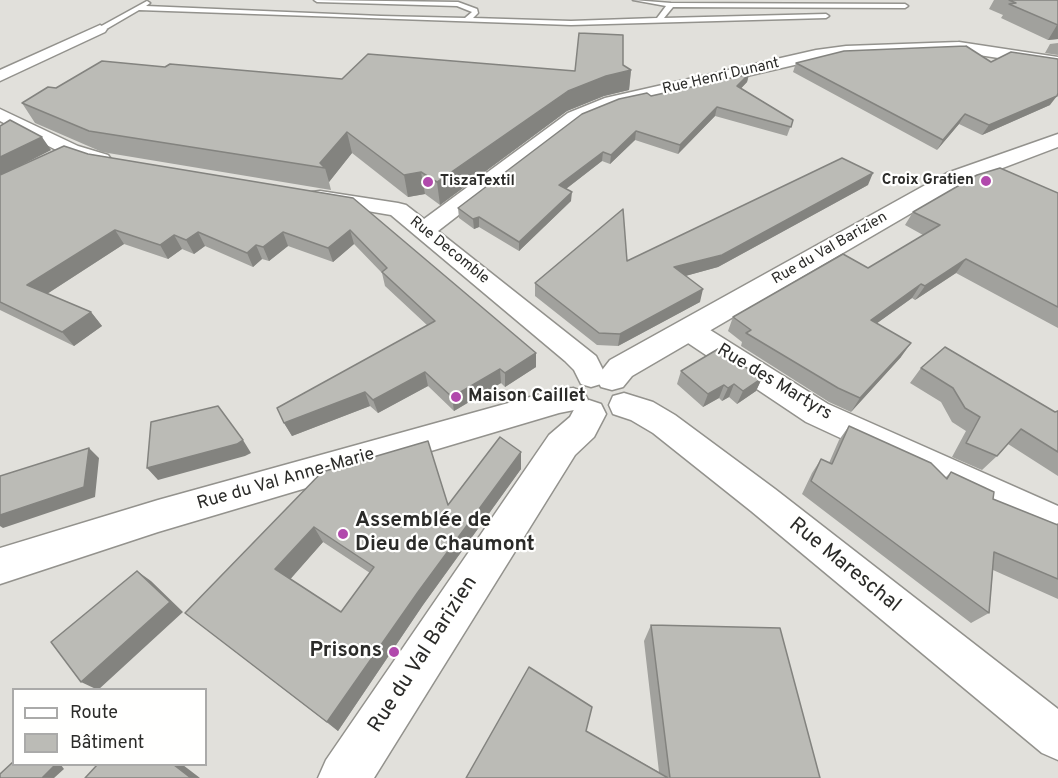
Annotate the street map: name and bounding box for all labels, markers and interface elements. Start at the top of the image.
street label: Rue Henri Dunant [661,55,781,99]
place label: Croix Gratien [882,172,974,190]
place label: TiszaTextil [440,173,515,191]
marker: Croix Gratien [979,174,993,188]
marker: TiszaTextil [421,175,435,189]
street label: Rue du Val Barizien [769,209,891,289]
street label: Rue Decomble [406,213,492,289]
street label: Rue des Martyrs [713,340,835,426]
place label: Maison Caillet [468,386,586,408]
marker: Maison Caillet [449,390,463,404]
street label: Rue du Val Anne-Marie [195,444,377,516]
place label: Assemblée de Dieu de Chaumont [355,509,535,559]
street label: Rue Mareschal [783,513,905,619]
marker: Assemblée de Dieu de Chaumont [336,527,350,541]
street label: Rue du Val Barizien [364,572,484,738]
place label: Prisons [309,639,382,665]
marker: Prisons [387,645,401,659]
legend [12,688,207,766]
text: Route [70,702,118,725]
text: Bâtiment [70,732,144,755]

